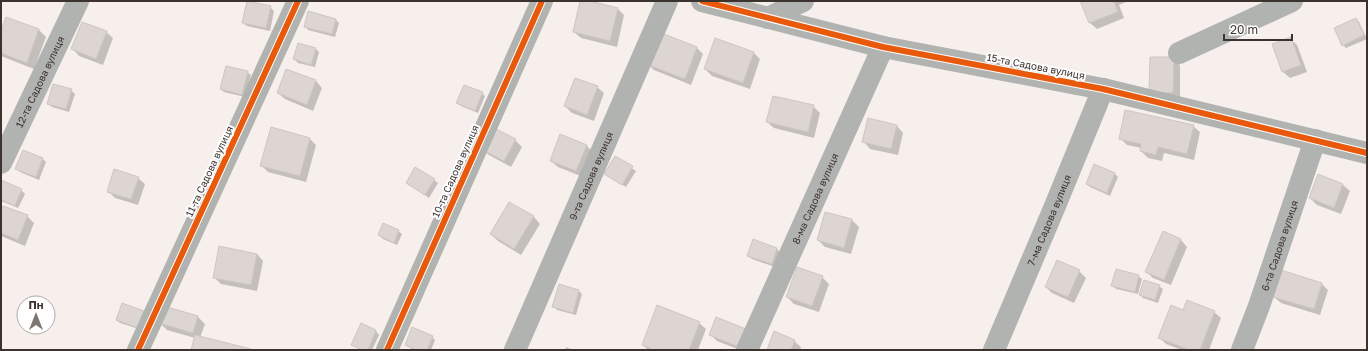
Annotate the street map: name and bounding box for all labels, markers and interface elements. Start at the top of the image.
scale bar [1224,16,1292,42]
text: 20 m [1230,22,1258,37]
street label: 12-та Садова вулиця [13,34,66,129]
street label: 15-та Садова вулиця [986,51,1086,81]
street label: 10-та Садова вулиця [429,123,481,219]
street label: 11-та Садова вулиця [183,124,235,218]
street label: 9-та Садова вулиця [566,130,615,222]
street label: 8-ма Садова вулиця [789,151,841,246]
street label: 7-ма Садова вулиця [1024,173,1073,267]
street label: 6-та Садова вулиця [1259,199,1300,292]
north arrow [16,295,56,335]
text: Пн [29,298,44,311]

